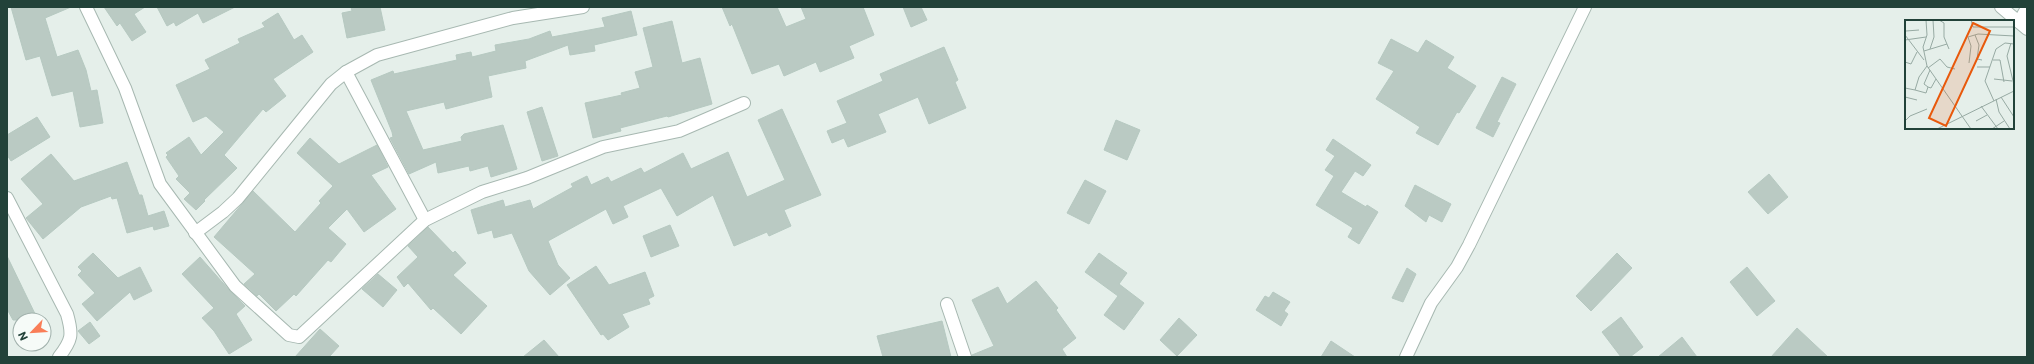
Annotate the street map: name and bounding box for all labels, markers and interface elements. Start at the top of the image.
inset map [1905,20,2014,129]
north arrow [12,312,52,352]
text: N [15,330,30,343]

